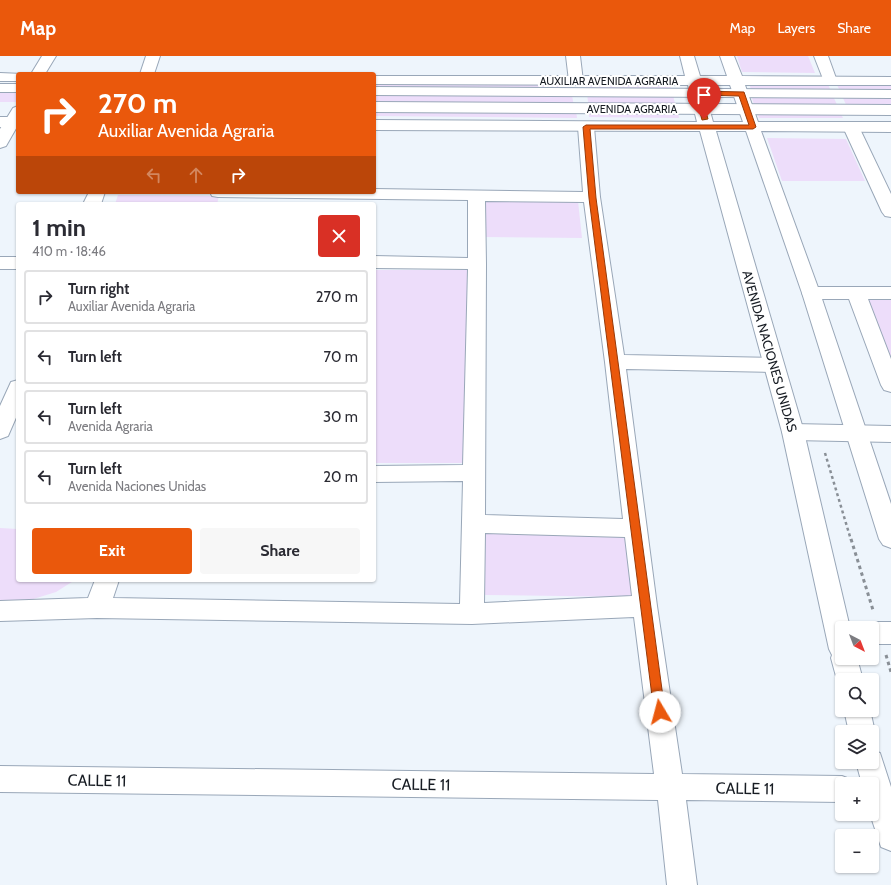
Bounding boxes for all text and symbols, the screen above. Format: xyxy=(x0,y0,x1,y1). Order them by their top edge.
text: Map xyxy=(20,17,56,40)
text: Map xyxy=(730,19,755,37)
text: Layers xyxy=(777,19,815,37)
text: Share xyxy=(837,19,871,37)
street label: AUXILIAR AVENIDA AGRARIA xyxy=(540,74,678,88)
pin xyxy=(687,78,721,119)
icon: arrive xyxy=(693,84,715,106)
text: 270 m xyxy=(98,86,177,120)
icon: right xyxy=(32,88,84,140)
street label: AVENIDA AGRARIA xyxy=(587,102,677,116)
text: Auxiliar Avenida Agraria xyxy=(98,120,274,142)
icon: left xyxy=(143,164,165,186)
icon: ahead xyxy=(185,164,207,186)
icon: right xyxy=(227,164,249,186)
text: 1 min xyxy=(32,213,86,242)
button: close xyxy=(318,215,360,257)
text: 410 m · 18:46 xyxy=(32,243,106,259)
street label: AVENIDA NACIONES UNIDAS xyxy=(739,268,801,434)
text: Turn right xyxy=(68,280,129,298)
icon: right xyxy=(34,286,56,308)
text: 270 m xyxy=(316,288,358,306)
text: Auxiliar Avenida Agraria xyxy=(68,298,195,314)
icon: left xyxy=(34,346,56,368)
text: Turn left xyxy=(68,348,122,366)
text: 70 m xyxy=(324,348,358,366)
text: Turn left xyxy=(68,400,122,418)
icon: left xyxy=(34,406,56,428)
text: 30 m xyxy=(323,408,358,426)
text: Avenida Agraria xyxy=(68,418,153,434)
text: Turn left xyxy=(68,460,122,478)
icon: left xyxy=(34,466,56,488)
text: 20 m xyxy=(323,468,358,486)
text: Avenida Naciones Unidas xyxy=(68,478,206,494)
button: Exit xyxy=(32,528,192,574)
button: Share xyxy=(200,528,360,574)
north arrow xyxy=(835,621,879,665)
map controls xyxy=(835,621,879,873)
button: search xyxy=(835,673,879,717)
position arrow xyxy=(639,691,681,733)
button: layers xyxy=(835,725,879,769)
street label: CALLE 11 xyxy=(68,770,126,791)
street label: CALLE 11 xyxy=(392,774,450,795)
button: + xyxy=(835,777,879,821)
street label: CALLE 11 xyxy=(716,778,774,799)
button: − xyxy=(835,829,879,873)

